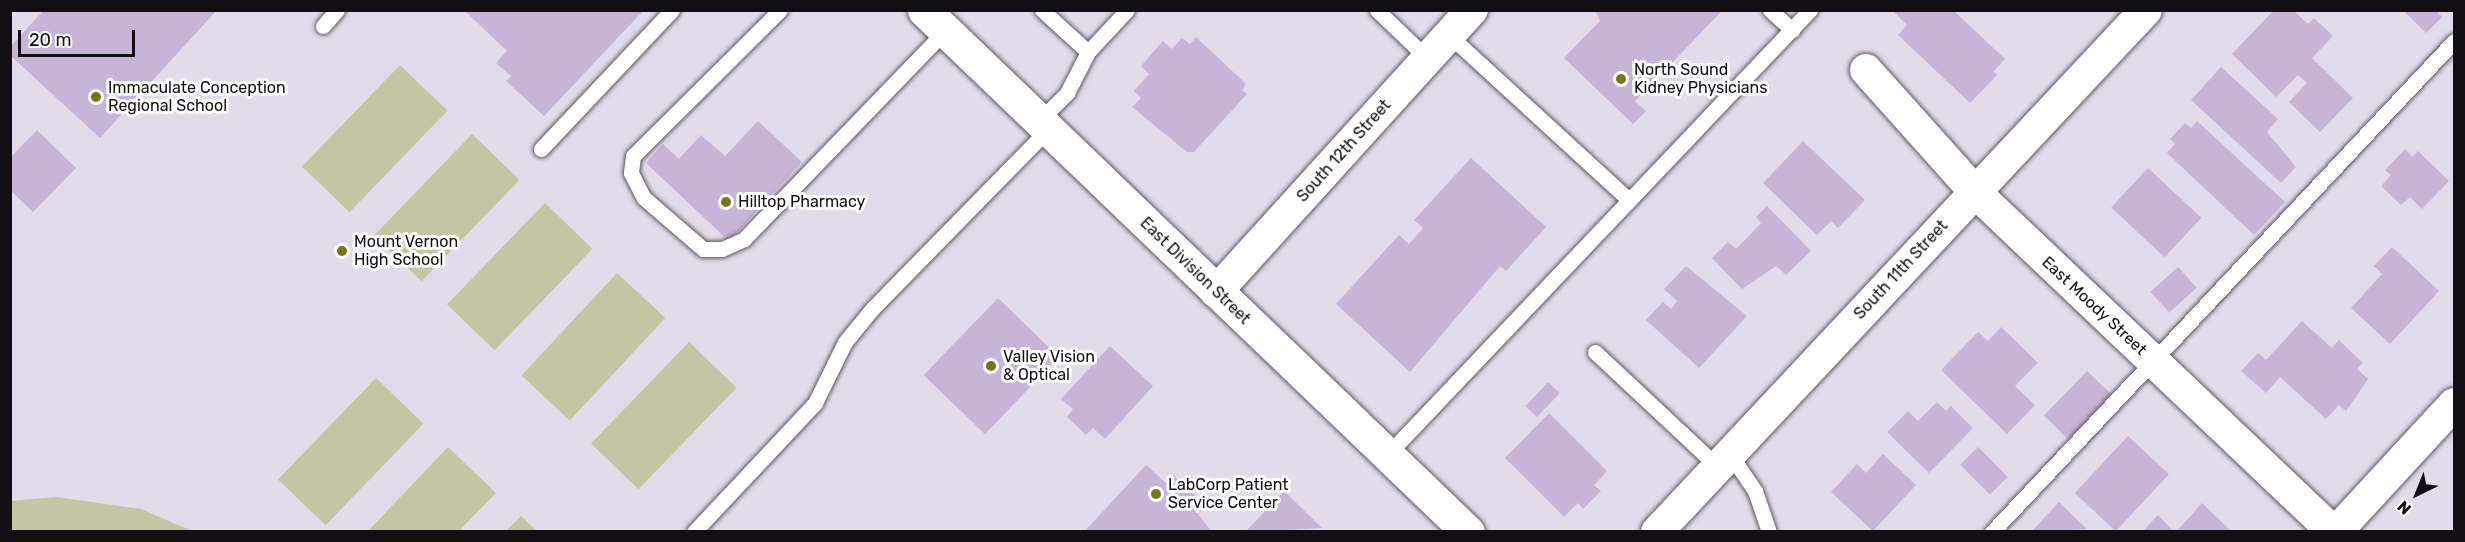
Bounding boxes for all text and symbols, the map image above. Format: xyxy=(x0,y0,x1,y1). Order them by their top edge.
scale bar xyxy=(21,18,138,56)
text: 20 m xyxy=(29,29,71,51)
place label: North Sound Kidney Physicians xyxy=(1634,60,1768,98)
marker: North Sound Kidney Physicians xyxy=(1612,70,1630,88)
place label: Immaculate Conception Regional School xyxy=(108,78,286,116)
marker: Immaculate Conception Regional School xyxy=(89,90,103,104)
street label: South 12th Street xyxy=(1293,96,1395,206)
place label: Hilltop Pharmacy xyxy=(738,192,865,212)
marker: Hilltop Pharmacy xyxy=(719,195,733,209)
street label: East Division Street xyxy=(1136,214,1254,328)
street label: South 11th Street xyxy=(1850,216,1952,324)
place label: Mount Vernon High School xyxy=(354,232,459,270)
marker: Mount Vernon High School xyxy=(335,244,349,258)
street label: East Moody Street xyxy=(2038,252,2150,360)
place label: Valley Vision & Optical xyxy=(1003,347,1096,385)
marker: Valley Vision & Optical xyxy=(984,359,998,373)
north arrow xyxy=(2387,464,2447,524)
place label: LabCorp Patient Service Center xyxy=(1168,475,1289,513)
marker: LabCorp Patient Service Center xyxy=(1149,487,1163,501)
text: N xyxy=(2394,497,2415,518)

